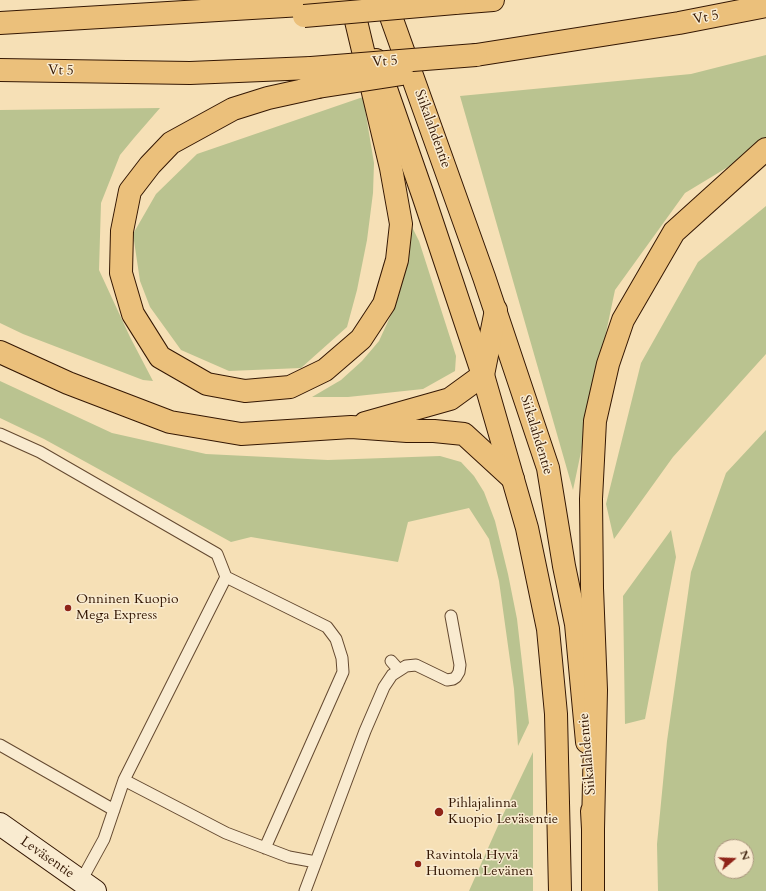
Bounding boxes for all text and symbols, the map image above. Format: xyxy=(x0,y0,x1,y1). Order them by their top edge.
street label: Vt 5 xyxy=(692,7,720,29)
street label: Vt 5 xyxy=(372,53,398,71)
street label: Vt 5 xyxy=(48,62,74,80)
street label: Siikalahdentie xyxy=(410,88,454,170)
street label: Siikalahdentie xyxy=(516,393,556,477)
place label: Onninen Kuopio Mega Express xyxy=(76,592,179,624)
marker: Onninen Kuopio Mega Express xyxy=(63,603,73,613)
street label: Siikalahdentie xyxy=(576,712,600,796)
place label: Pihlajalinna Kuopio Leväsentie xyxy=(448,796,558,828)
marker: Pihlajalinna Kuopio Leväsentie xyxy=(433,806,445,818)
street label: Leväsentie xyxy=(17,833,77,883)
north arrow xyxy=(714,839,754,879)
place label: Ravintola Hyvä Huomen Levänen xyxy=(426,848,533,880)
text: N xyxy=(736,848,754,862)
marker: Ravintola Hyvä Huomen Levänen xyxy=(413,859,423,869)

